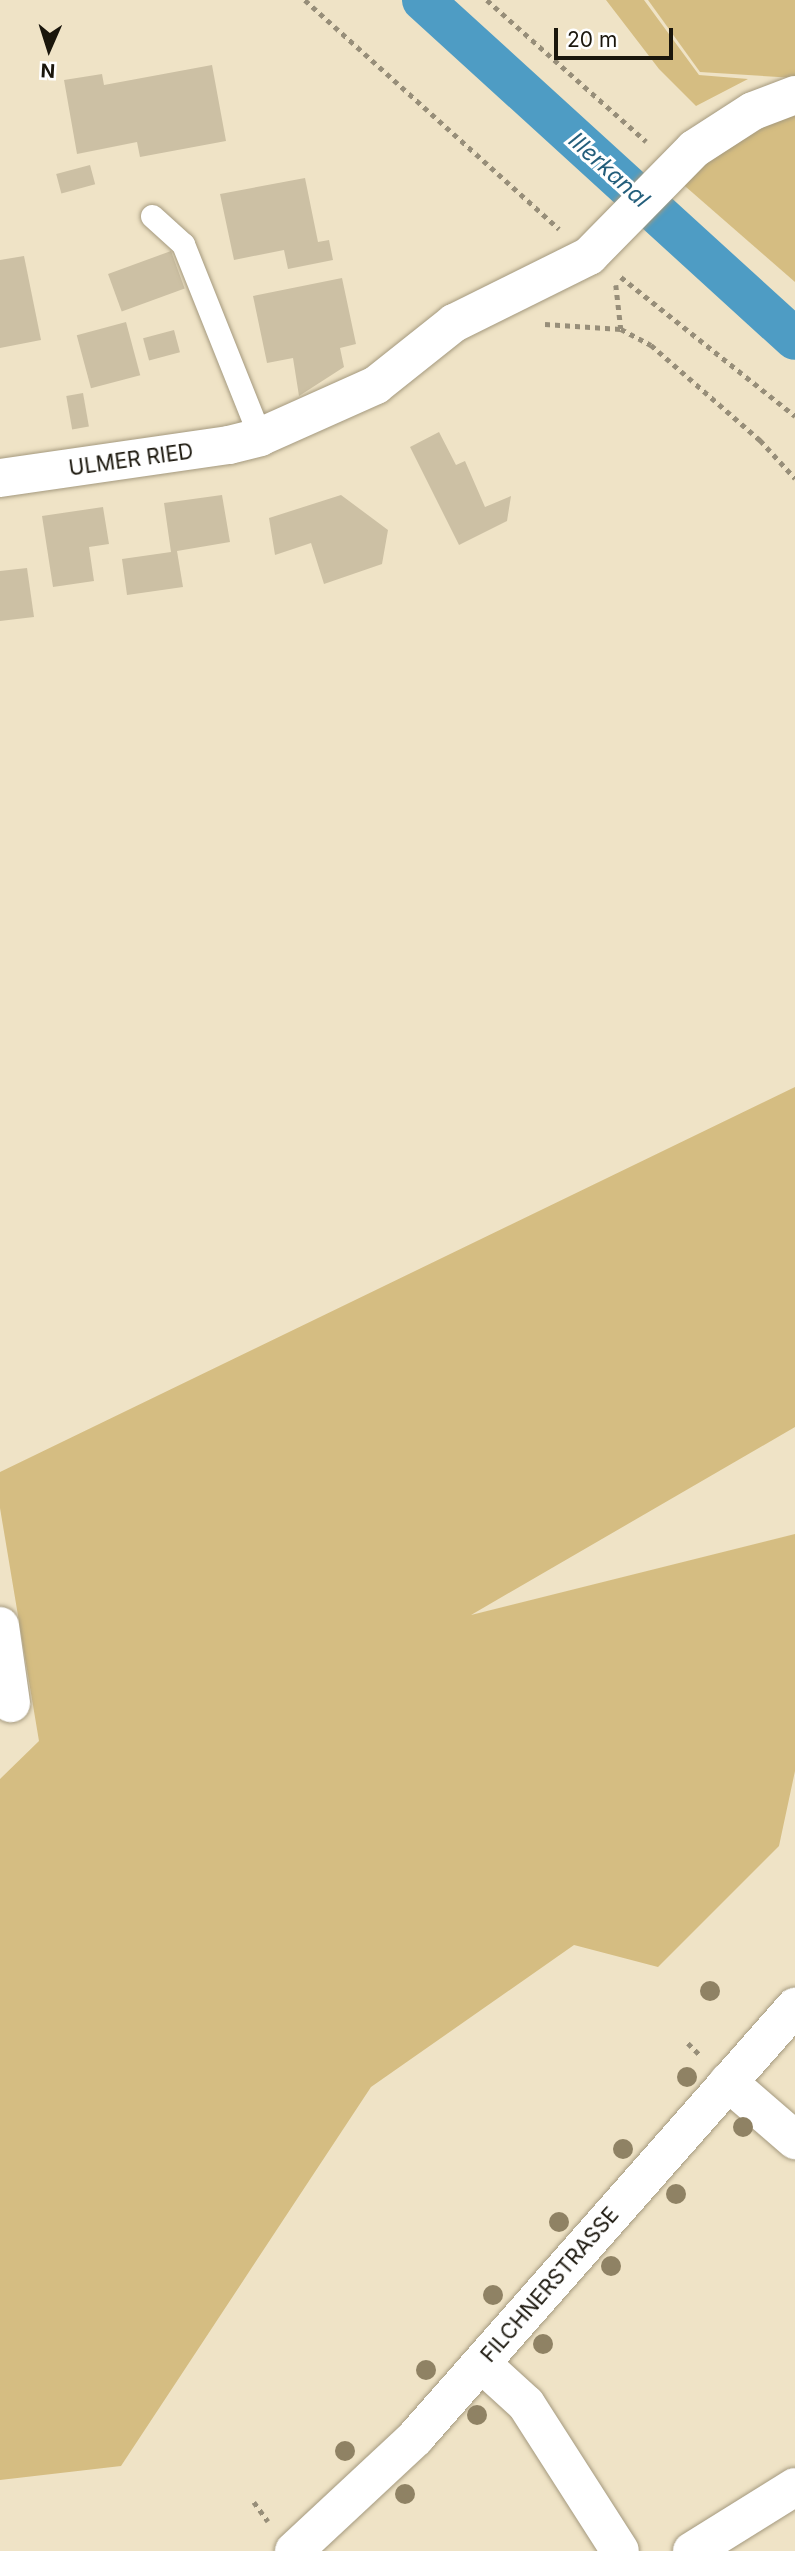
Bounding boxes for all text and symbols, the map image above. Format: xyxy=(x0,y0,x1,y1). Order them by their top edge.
north arrow xyxy=(14,14,84,84)
scale bar xyxy=(557,14,676,58)
text: 20 m xyxy=(567,27,617,52)
text: N xyxy=(40,59,56,82)
water label: Illerkanal xyxy=(563,127,655,213)
street label: ULMER RIED xyxy=(67,439,195,481)
street label: FILCHNERSTRASSE xyxy=(476,2202,624,2368)

